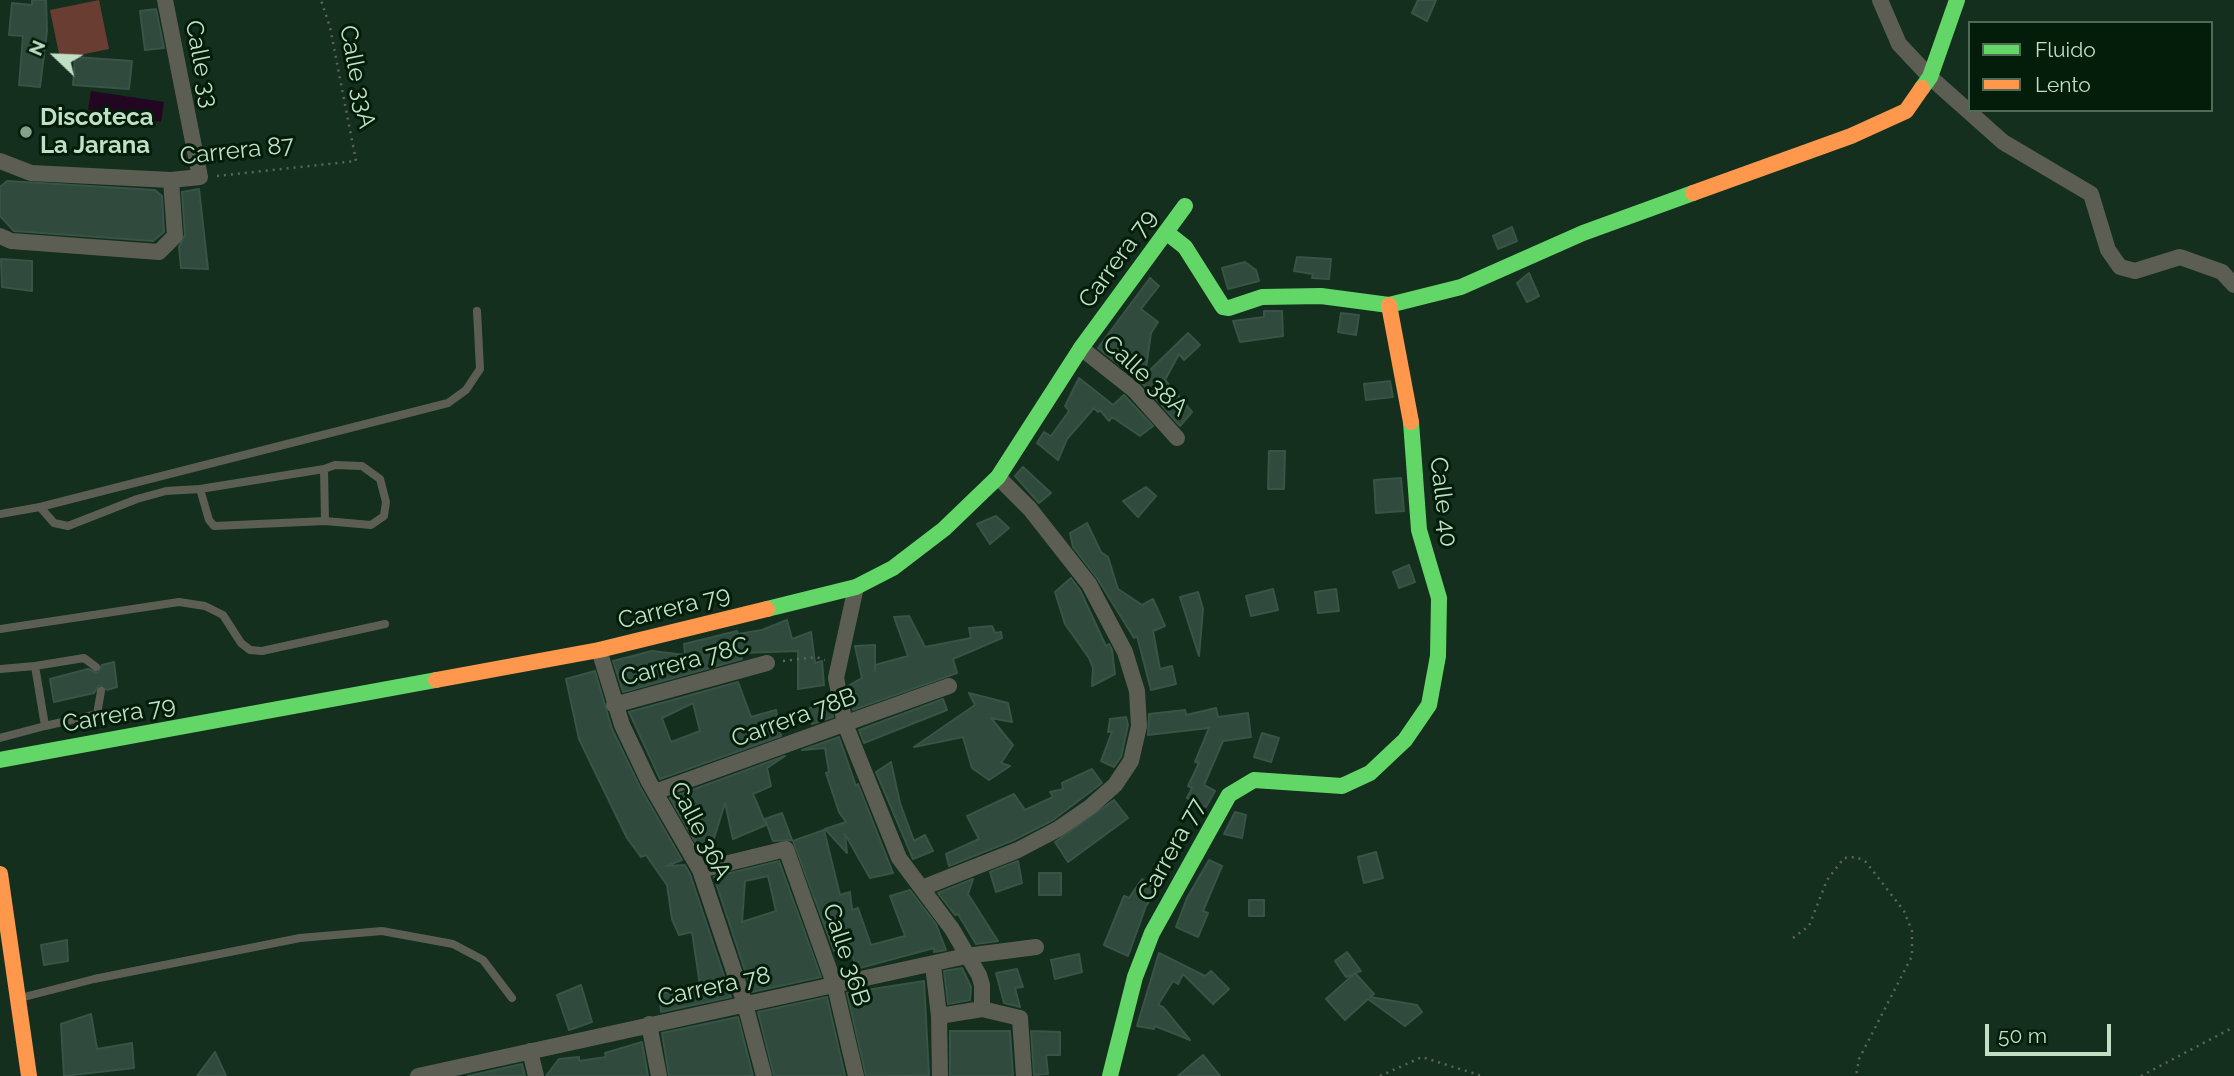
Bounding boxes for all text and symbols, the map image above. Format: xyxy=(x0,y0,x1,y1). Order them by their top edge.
street label: Calle 33 xyxy=(178,18,224,110)
north arrow xyxy=(21,21,91,91)
legend xyxy=(1968,21,2213,112)
street label: Calle 33A xyxy=(333,23,381,131)
text: N xyxy=(24,37,50,59)
text: Fluido xyxy=(2035,37,2096,62)
text: Lento xyxy=(2035,72,2091,97)
place label: Discoteca La Jarana xyxy=(40,104,154,160)
marker: Discoteca La Jarana xyxy=(18,124,34,140)
street label: Carrera 87 xyxy=(178,131,296,171)
street label: Carrera 79 xyxy=(1073,204,1163,314)
street label: Calle 38A xyxy=(1096,329,1194,423)
street label: Calle 40 xyxy=(1423,455,1463,549)
street label: Carrera 79 xyxy=(615,580,733,636)
street label: Carrera 78C xyxy=(618,631,752,693)
street label: Carrera 78B xyxy=(728,682,860,754)
street label: Carrera 79 xyxy=(60,691,178,739)
street label: Calle 36A xyxy=(663,777,737,885)
street label: Carrera 77 xyxy=(1132,793,1212,907)
street label: Calle 36B xyxy=(816,900,876,1010)
street label: Carrera 78 xyxy=(655,961,773,1013)
scale bar xyxy=(1989,1010,2115,1054)
text: 50 m xyxy=(1998,1023,2047,1048)

